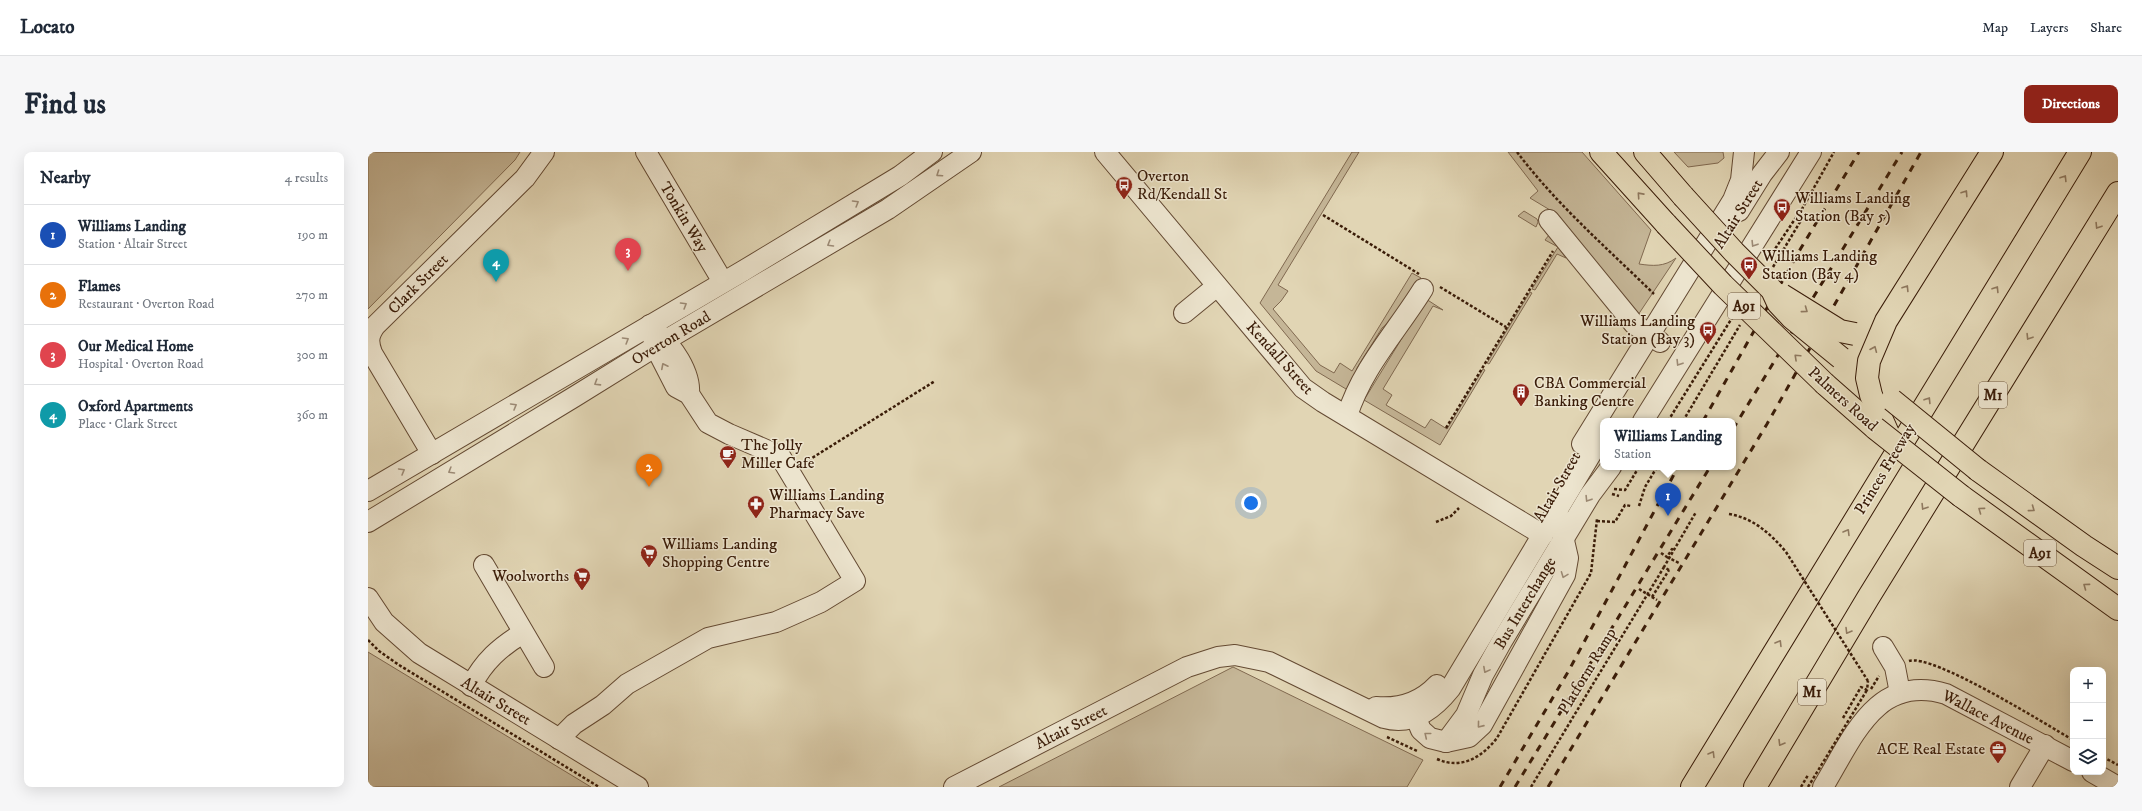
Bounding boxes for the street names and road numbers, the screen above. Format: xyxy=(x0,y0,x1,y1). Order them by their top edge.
street label: Altair Street xyxy=(1709,176,1767,252)
street label: Tonkin Way xyxy=(655,178,713,256)
street label: Clark Street xyxy=(384,250,452,318)
road number: A91 xyxy=(1728,293,1760,319)
street label: Overton Road xyxy=(628,307,714,369)
street label: Kendall Street xyxy=(1242,317,1318,399)
street label: Palmers Road xyxy=(1804,362,1882,436)
road number: M1 xyxy=(1979,382,2007,408)
street label: Princes Freeway xyxy=(1850,419,1920,518)
street label: Altair Street xyxy=(1529,448,1585,526)
road number: A91 xyxy=(2024,540,2056,566)
street label: Bus Interchange xyxy=(1490,553,1561,653)
street label: Platform Ramp xyxy=(1553,624,1621,718)
street label: Altair Street xyxy=(457,672,535,730)
road number: M1 xyxy=(1798,679,1826,705)
street label: Wallace Avenue xyxy=(1938,685,2037,749)
street label: Altair Street xyxy=(1032,700,1110,754)

